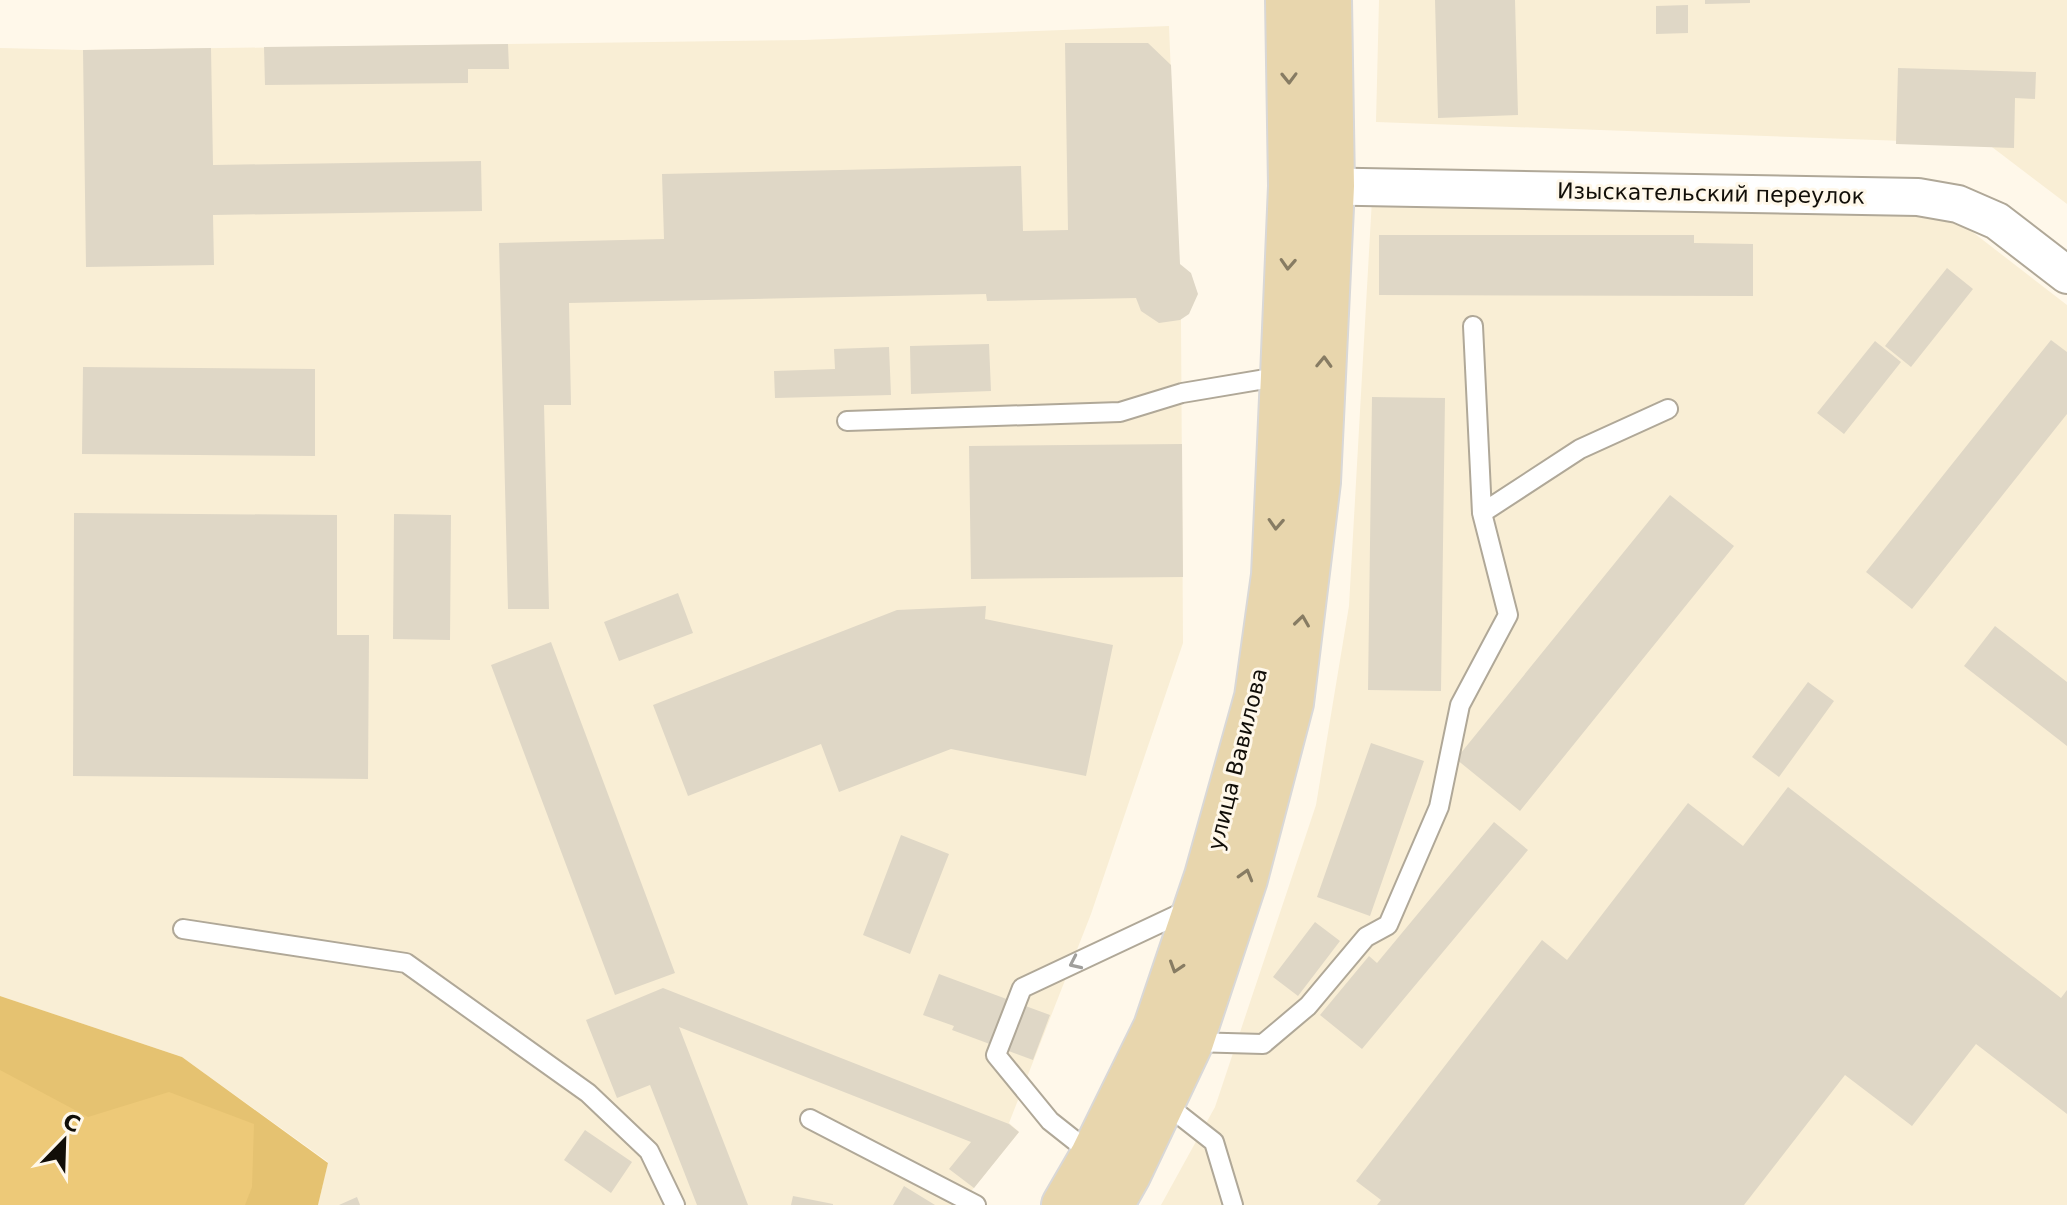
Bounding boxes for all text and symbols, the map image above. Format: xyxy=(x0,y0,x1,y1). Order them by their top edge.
one-way arrow xyxy=(1281,72,1298,85)
street label: Изыскательский переулок xyxy=(1557,178,1865,209)
one-way arrow xyxy=(1280,258,1297,271)
one-way arrow xyxy=(1315,355,1332,368)
one-way arrow xyxy=(1268,518,1285,531)
one-way arrow xyxy=(1293,614,1310,628)
street label: улица Вавилова xyxy=(1203,666,1272,853)
one-way arrow xyxy=(1237,868,1253,882)
one-way arrow xyxy=(1068,953,1083,969)
one-way arrow xyxy=(1169,959,1185,973)
north arrow xyxy=(24,1101,104,1181)
text: С xyxy=(59,1108,84,1138)

